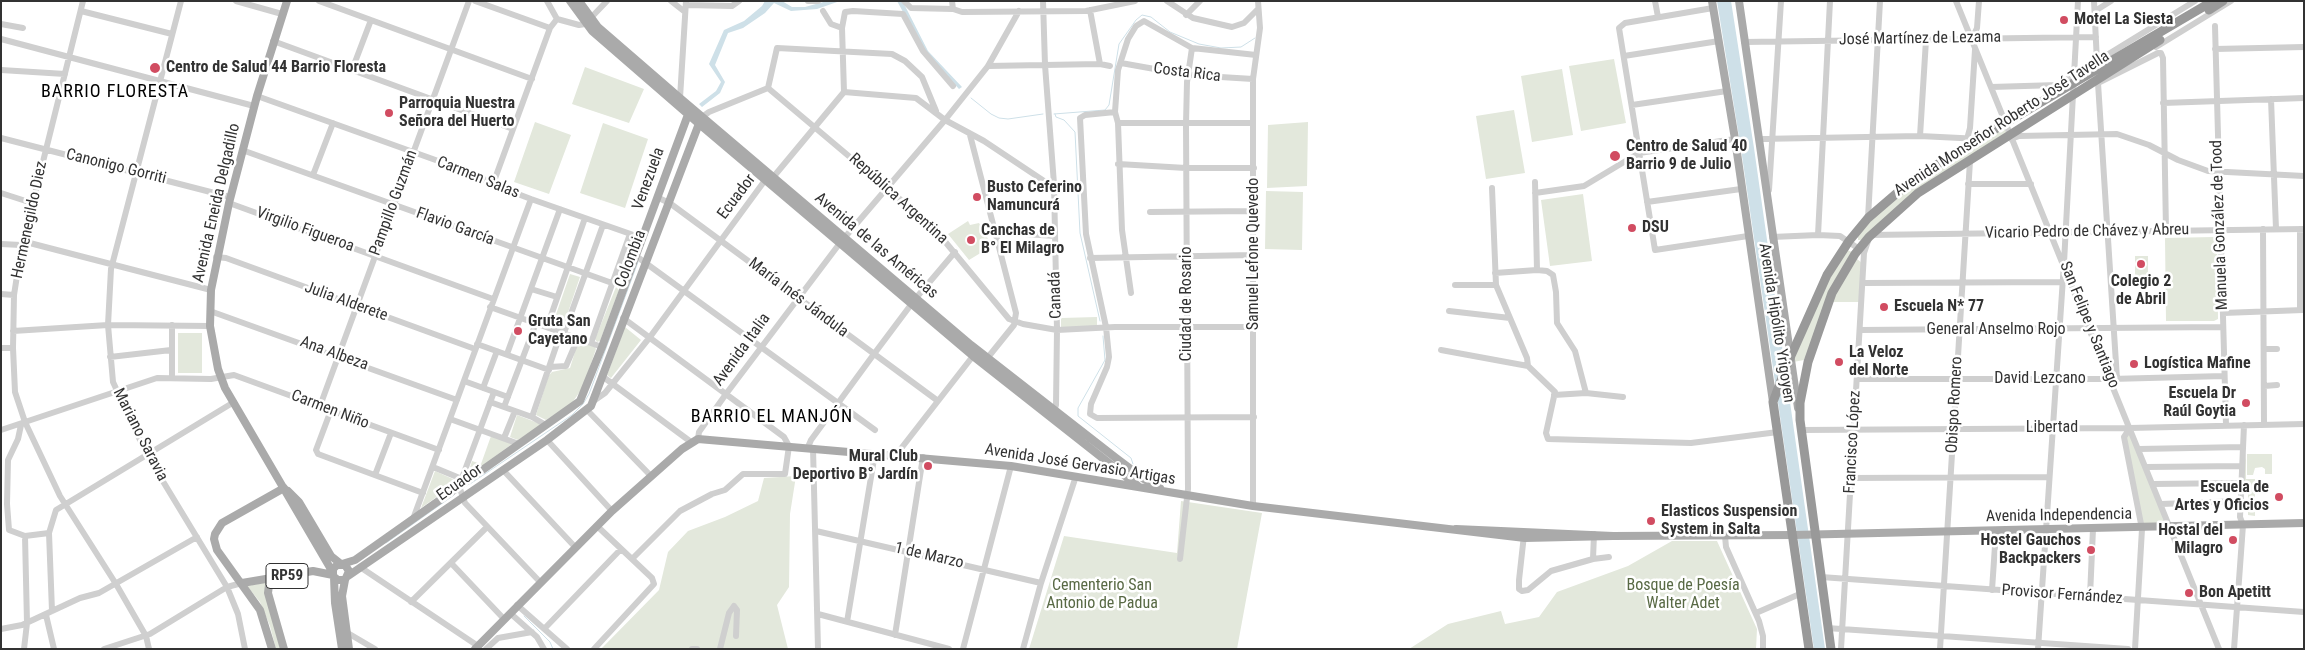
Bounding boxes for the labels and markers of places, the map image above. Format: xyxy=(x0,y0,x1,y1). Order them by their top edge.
place label: Motel La Siesta xyxy=(2074,10,2173,30)
marker: Motel La Siesta xyxy=(2058,14,2070,26)
place label: Centro de Salud 44 Barrio Floresta xyxy=(166,58,386,78)
marker: Centro de Salud 44 Barrio Floresta xyxy=(148,61,162,75)
place label: Parroquia Nuestra Señora del Huerto xyxy=(399,94,515,132)
marker: Parroquia Nuestra Señora del Huerto xyxy=(383,107,395,119)
place label: Centro de Salud 40 Barrio 9 de Julio xyxy=(1626,137,1747,175)
marker: Centro de Salud 40 Barrio 9 de Julio xyxy=(1608,149,1622,163)
place label: Busto Ceferino Namuncurá xyxy=(987,178,1082,216)
marker: Busto Ceferino Namuncurá xyxy=(971,191,983,203)
place label: DSU xyxy=(1642,218,1669,238)
place label: Canchas de B° El Milagro xyxy=(981,221,1064,259)
marker: DSU xyxy=(1626,222,1638,234)
marker: Canchas de B° El Milagro xyxy=(965,234,977,246)
marker: Colegio 2 de Abril xyxy=(2135,258,2147,270)
place label: Colegio 2 de Abril xyxy=(2111,272,2171,310)
place label: Escuela N* 77 xyxy=(1894,297,1984,317)
marker: Escuela N* 77 xyxy=(1878,301,1890,313)
place label: Gruta San Cayetano xyxy=(528,312,591,350)
marker: Gruta San Cayetano xyxy=(512,325,524,337)
place label: La Veloz del Norte xyxy=(1849,343,1908,381)
place label: Logística Mafine xyxy=(2144,354,2251,374)
marker: La Veloz del Norte xyxy=(1833,356,1845,368)
marker: Logística Mafine xyxy=(2128,358,2140,370)
place label: Escuela Dr Raúl Goytia xyxy=(2163,384,2236,422)
marker: Escuela Dr Raúl Goytia xyxy=(2240,397,2252,409)
place label: Mural Club Deportivo B° Jardín xyxy=(793,447,918,485)
marker: Mural Club Deportivo B° Jardín xyxy=(922,460,934,472)
place label: Escuela de Artes y Oficios xyxy=(2174,478,2269,516)
marker: Escuela de Artes y Oficios xyxy=(2273,491,2285,503)
place label: Elasticos Suspension System in Salta xyxy=(1661,502,1797,540)
marker: Elasticos Suspension System in Salta xyxy=(1645,515,1657,527)
place label: Hostal del Milagro xyxy=(2158,521,2223,559)
place label: Hostel Gauchos Backpackers xyxy=(1980,531,2081,569)
marker: Hostal del Milagro xyxy=(2227,534,2239,546)
marker: Hostel Gauchos Backpackers xyxy=(2085,544,2097,556)
place label: Bon Apetitt xyxy=(2199,583,2271,603)
marker: Bon Apetitt xyxy=(2183,587,2195,599)

